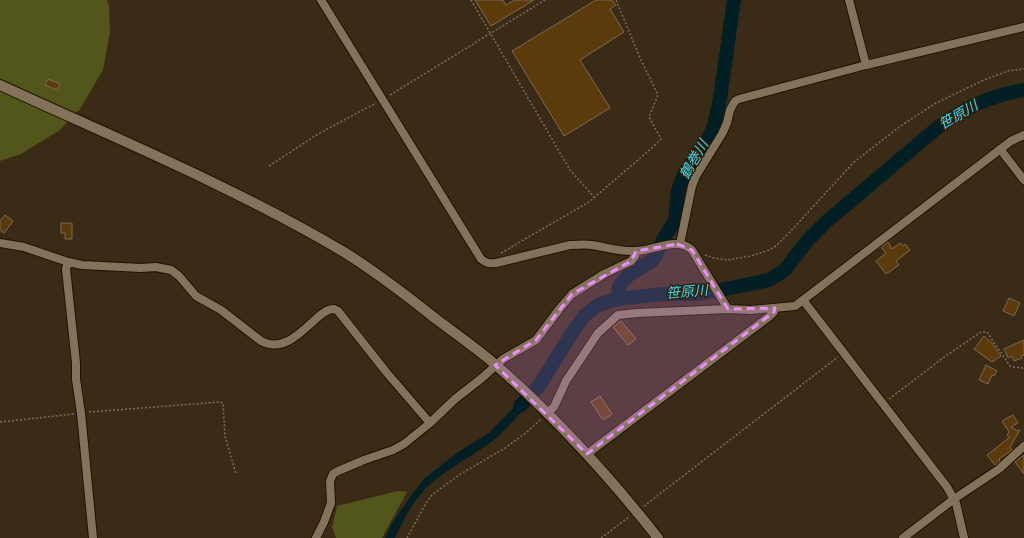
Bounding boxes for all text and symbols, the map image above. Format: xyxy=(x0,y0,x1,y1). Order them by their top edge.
water label: 笹原川 xyxy=(937,97,983,134)
water label: 鶴巻川 xyxy=(677,136,714,182)
water label: 笹原川 xyxy=(665,283,711,303)

